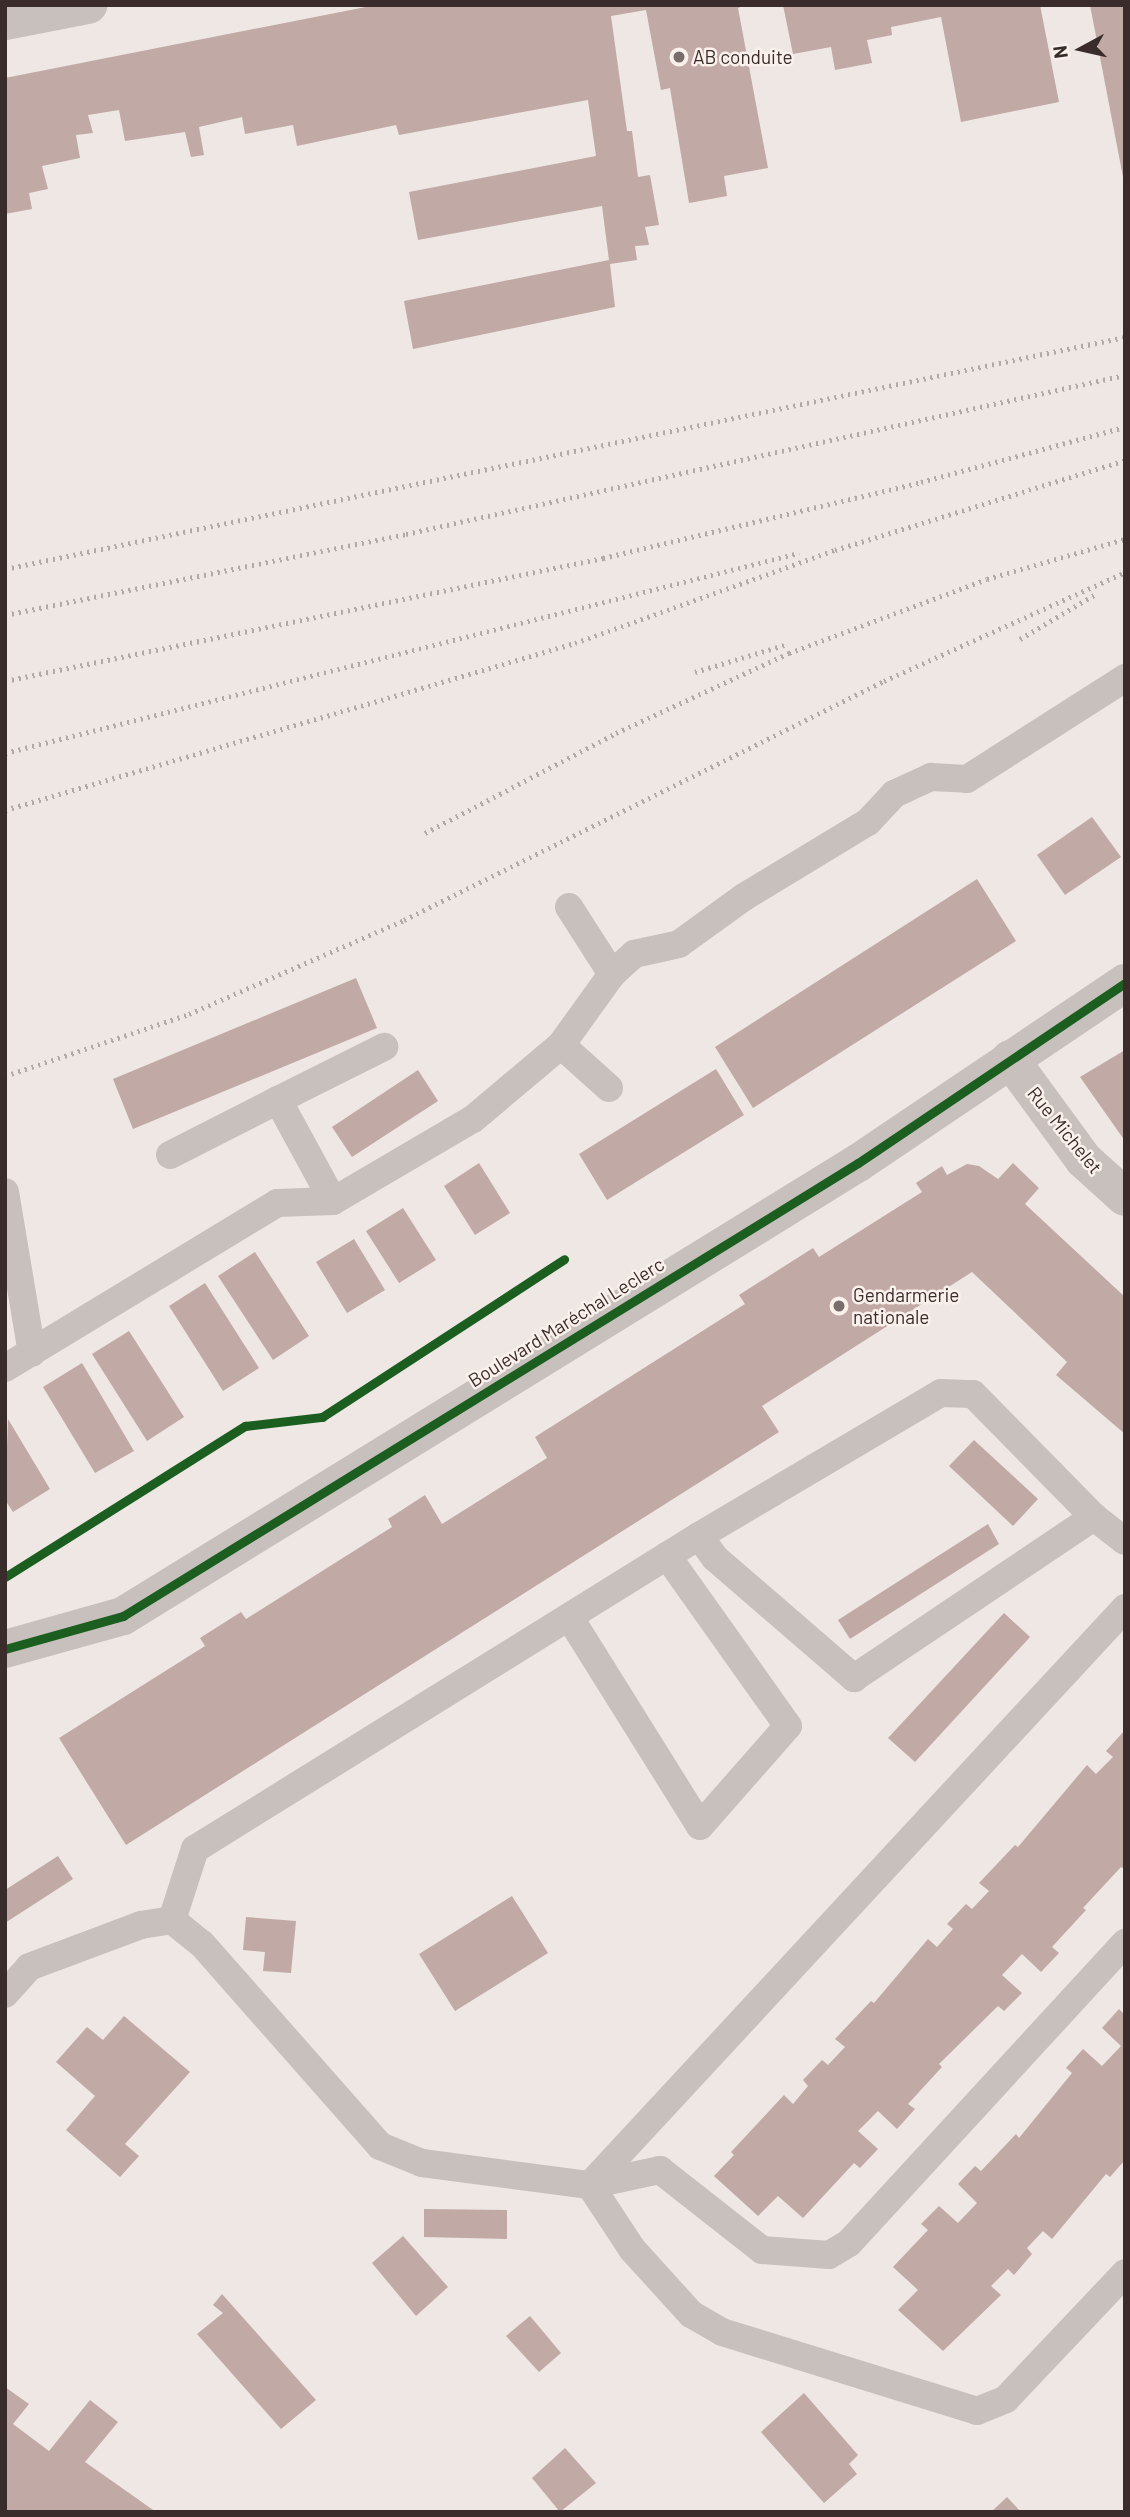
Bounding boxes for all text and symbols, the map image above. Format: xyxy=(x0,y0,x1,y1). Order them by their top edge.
north arrow xyxy=(1046,14,1116,84)
text: N xyxy=(1047,44,1072,60)
place label: AB conduite xyxy=(693,46,793,68)
marker: AB conduite xyxy=(671,49,687,65)
street label: Rue Michelet xyxy=(1023,1082,1107,1178)
street label: Boulevard Maréchal Leclerc xyxy=(464,1252,668,1392)
place label: Gendarmerie nationale xyxy=(853,1284,959,1328)
marker: Gendarmerie nationale xyxy=(831,1298,847,1314)

